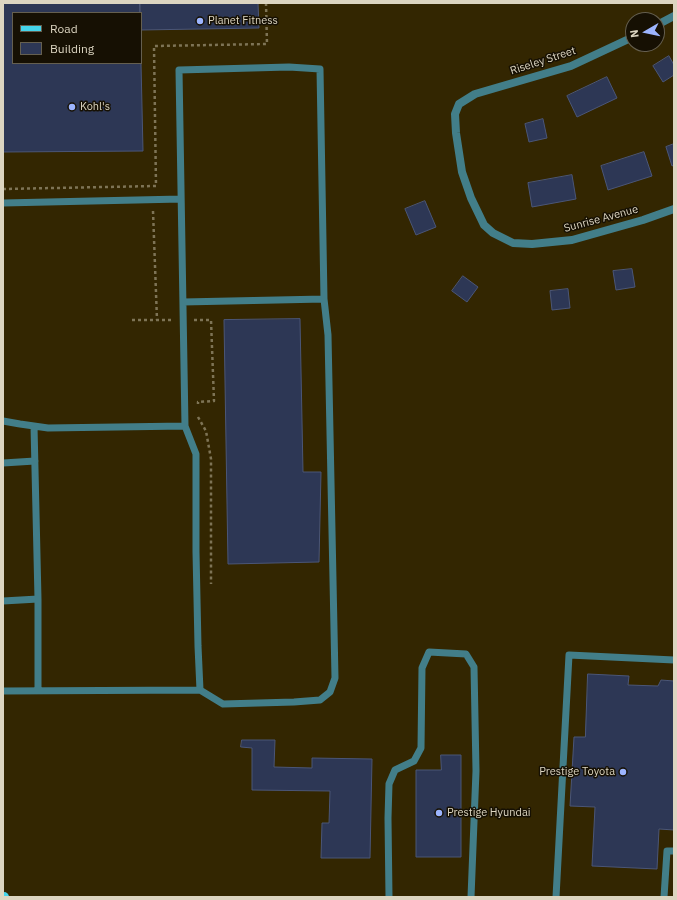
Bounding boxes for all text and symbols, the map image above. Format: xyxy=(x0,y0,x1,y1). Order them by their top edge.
legend xyxy=(12,12,142,64)
north arrow xyxy=(625,12,665,52)
place label: Planet Fitness xyxy=(208,14,278,28)
marker: Planet Fitness xyxy=(195,16,205,26)
text: Road xyxy=(50,21,78,36)
text: N xyxy=(627,29,642,39)
text: Building xyxy=(50,41,94,56)
street label: Riseley Street xyxy=(508,44,578,78)
place label: Kohl's xyxy=(80,100,110,114)
marker: Kohl's xyxy=(67,102,77,112)
street label: Sunrise Avenue xyxy=(562,203,640,235)
place label: Prestige Toyota xyxy=(539,765,615,779)
marker: Prestige Toyota xyxy=(618,767,628,777)
place label: Prestige Hyundai xyxy=(447,806,531,820)
marker: Prestige Hyundai xyxy=(434,808,444,818)

